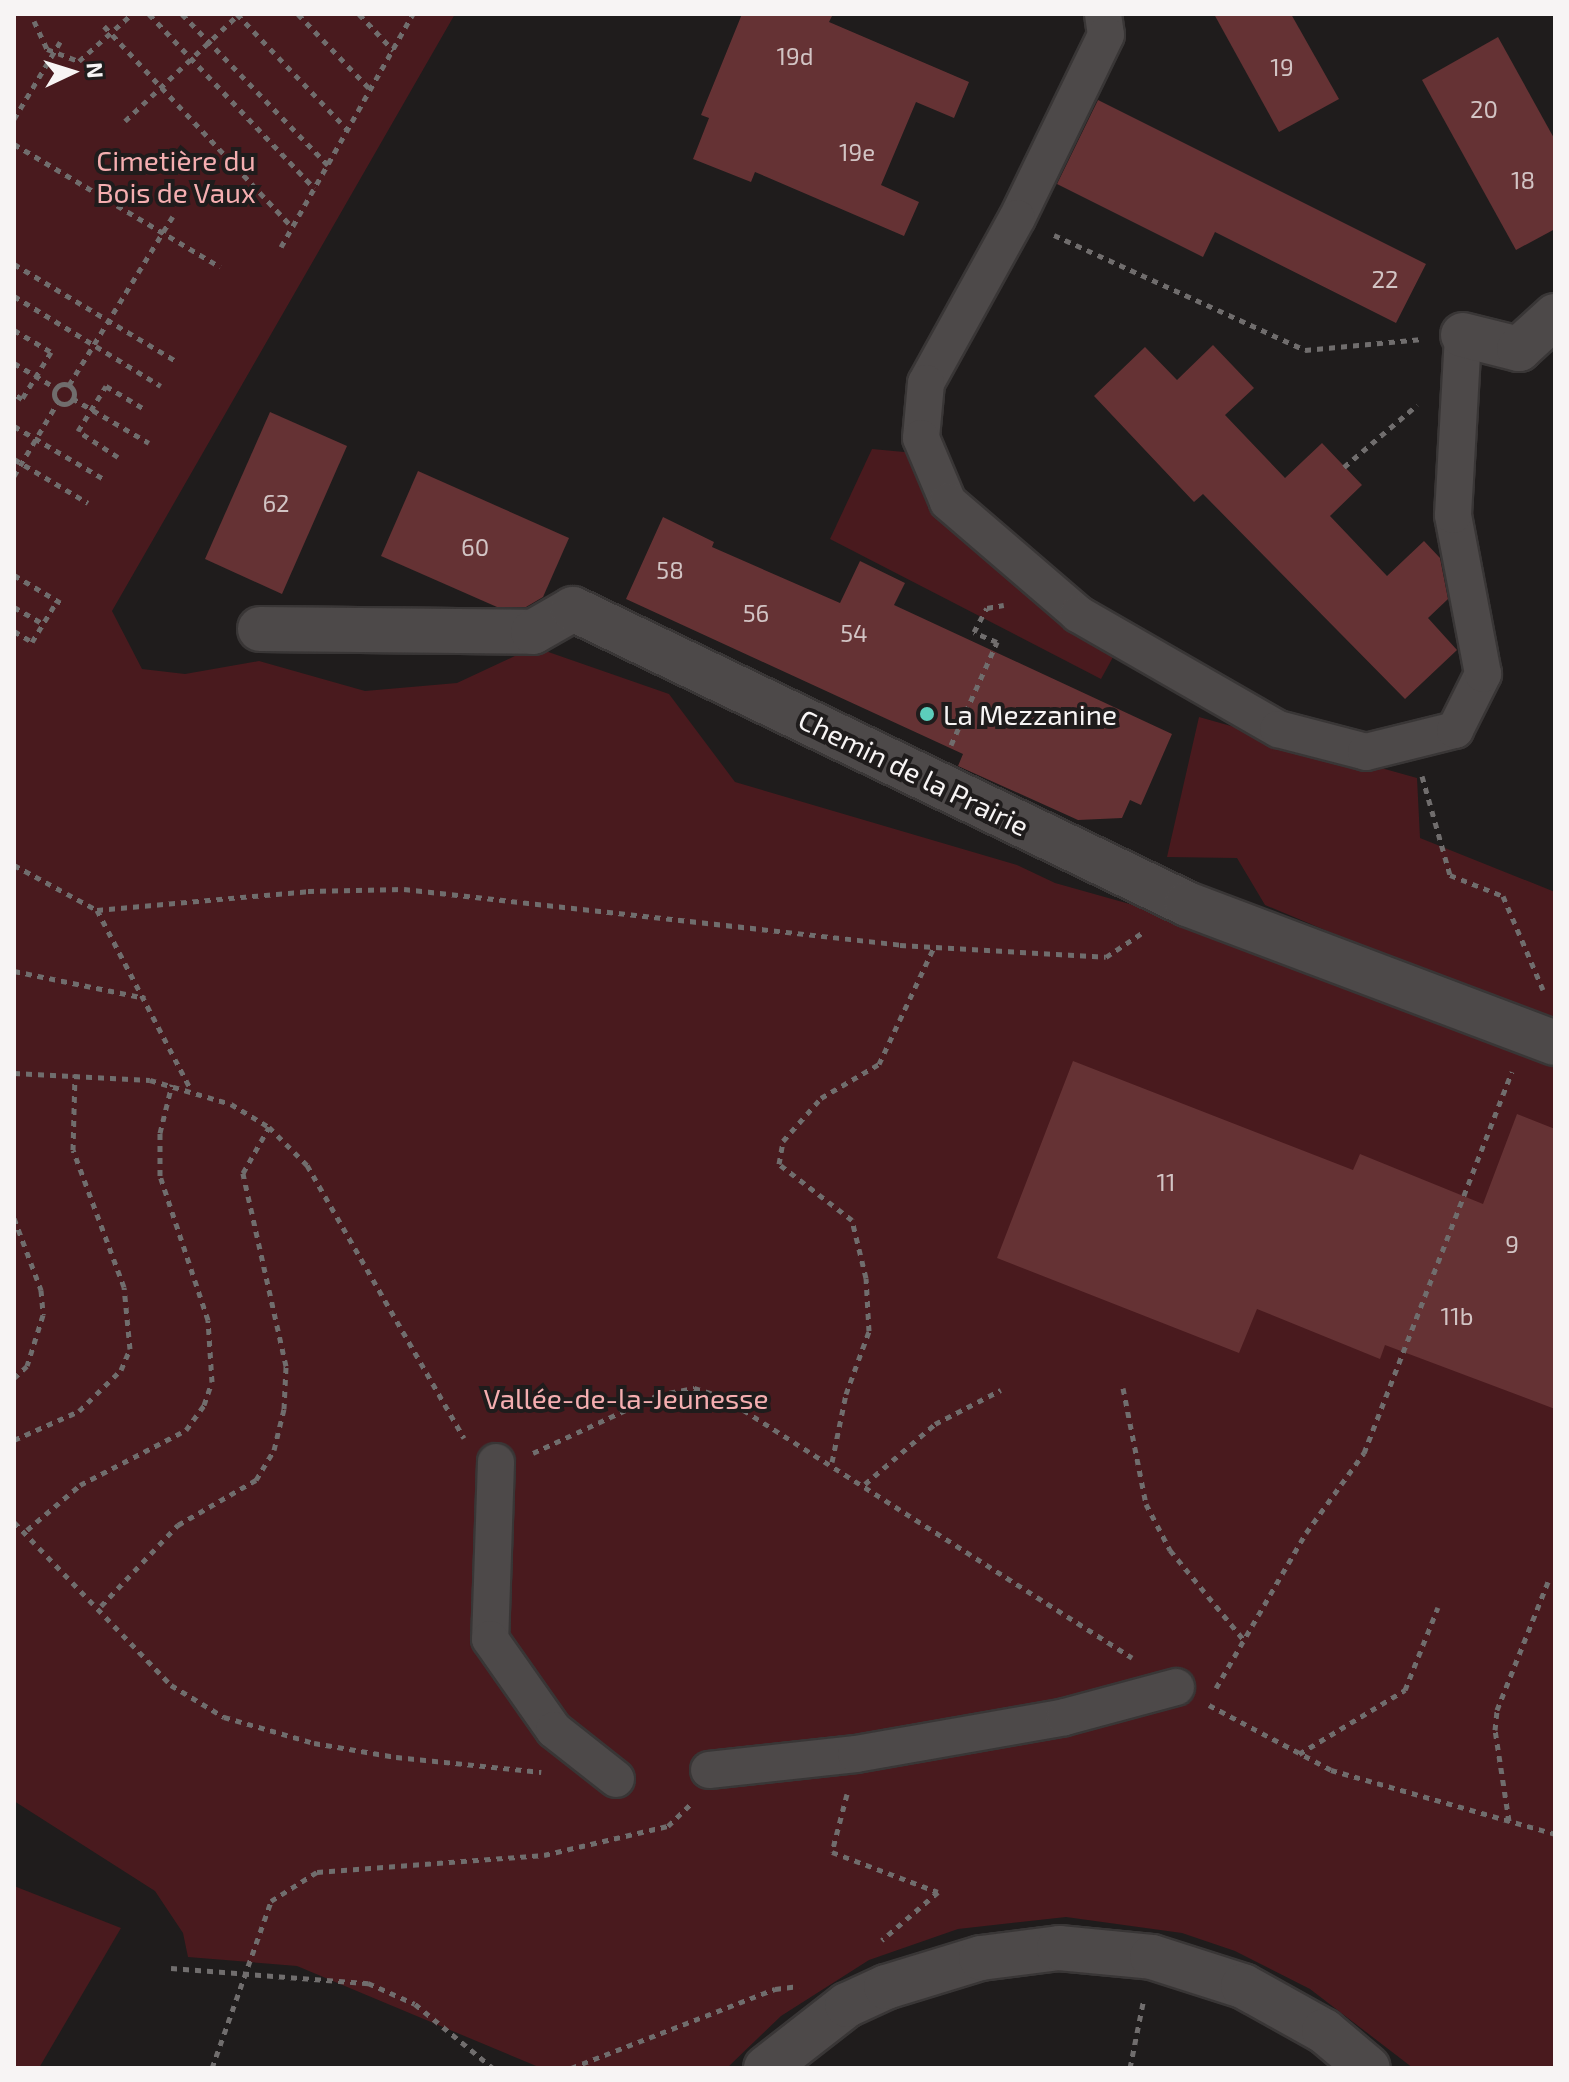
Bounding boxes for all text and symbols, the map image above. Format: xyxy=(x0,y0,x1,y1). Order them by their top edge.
north arrow xyxy=(32,32,112,112)
house number: 19d xyxy=(776,42,814,70)
house number: 19 xyxy=(1270,53,1294,81)
text: N xyxy=(82,61,109,79)
house number: 20 xyxy=(1470,95,1498,123)
house number: 19e xyxy=(839,138,875,166)
park label: Cimetière du Bois de Vaux xyxy=(96,143,256,209)
house number: 18 xyxy=(1511,166,1535,194)
house number: 22 xyxy=(1372,265,1398,293)
house number: 62 xyxy=(262,489,290,517)
house number: 60 xyxy=(461,533,489,561)
house number: 58 xyxy=(656,556,684,584)
house number: 56 xyxy=(743,599,769,627)
house number: 54 xyxy=(840,619,868,647)
place label: La Mezzanine xyxy=(943,697,1117,731)
street label: Chemin de la Prairie xyxy=(793,702,1035,842)
marker: La Mezzanine xyxy=(918,705,936,723)
house number: 11 xyxy=(1156,1168,1176,1196)
house number: 9 xyxy=(1505,1230,1519,1258)
house number: 11b xyxy=(1441,1302,1473,1330)
park label: Vallée-de-la-Jeunesse xyxy=(483,1381,769,1415)

